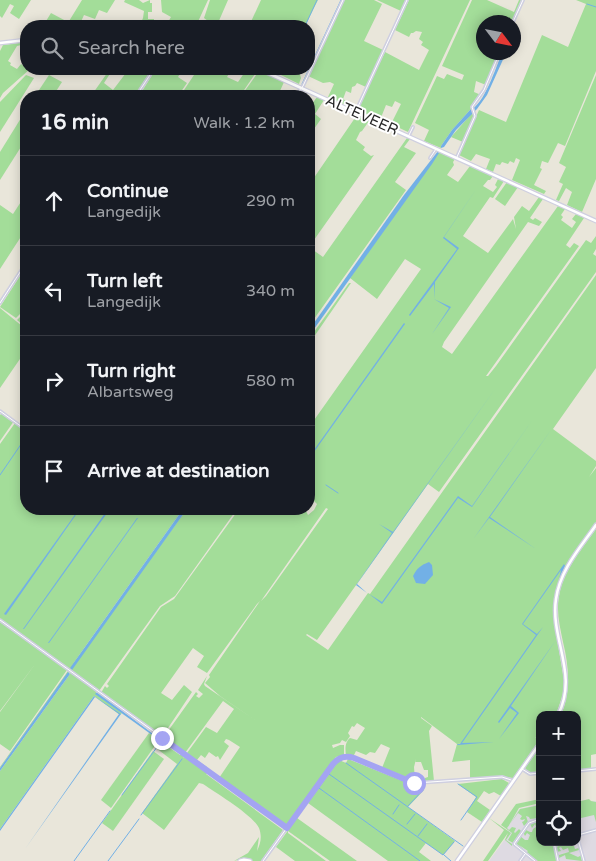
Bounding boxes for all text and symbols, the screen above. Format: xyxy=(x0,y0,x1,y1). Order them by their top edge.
north arrow xyxy=(476,15,521,60)
search box xyxy=(20,20,315,75)
icon: search xyxy=(38,34,66,62)
text: Search here xyxy=(78,37,185,59)
street label: ALTEVEER xyxy=(323,91,401,139)
text: 16 min xyxy=(40,110,109,135)
text: Walk · 1.2 km xyxy=(193,113,295,133)
text: Continue xyxy=(87,180,169,202)
icon: ahead xyxy=(40,187,68,215)
text: 290 m xyxy=(246,191,295,211)
text: Langedijk xyxy=(87,202,161,222)
text: Turn left xyxy=(87,270,163,292)
icon: left xyxy=(40,277,68,305)
text: 340 m xyxy=(246,281,295,301)
text: Langedijk xyxy=(87,292,161,312)
text: Turn right xyxy=(87,360,175,382)
icon: right xyxy=(40,367,68,395)
text: 580 m xyxy=(246,371,295,391)
text: Albartsweg xyxy=(87,382,173,402)
icon: arrive xyxy=(40,457,68,485)
text: Arrive at destination xyxy=(87,460,270,482)
map controls xyxy=(536,711,581,846)
button: + xyxy=(536,711,581,756)
route end xyxy=(151,727,174,750)
button: − xyxy=(536,756,581,801)
route start xyxy=(403,772,426,795)
button: locate xyxy=(536,801,581,846)

